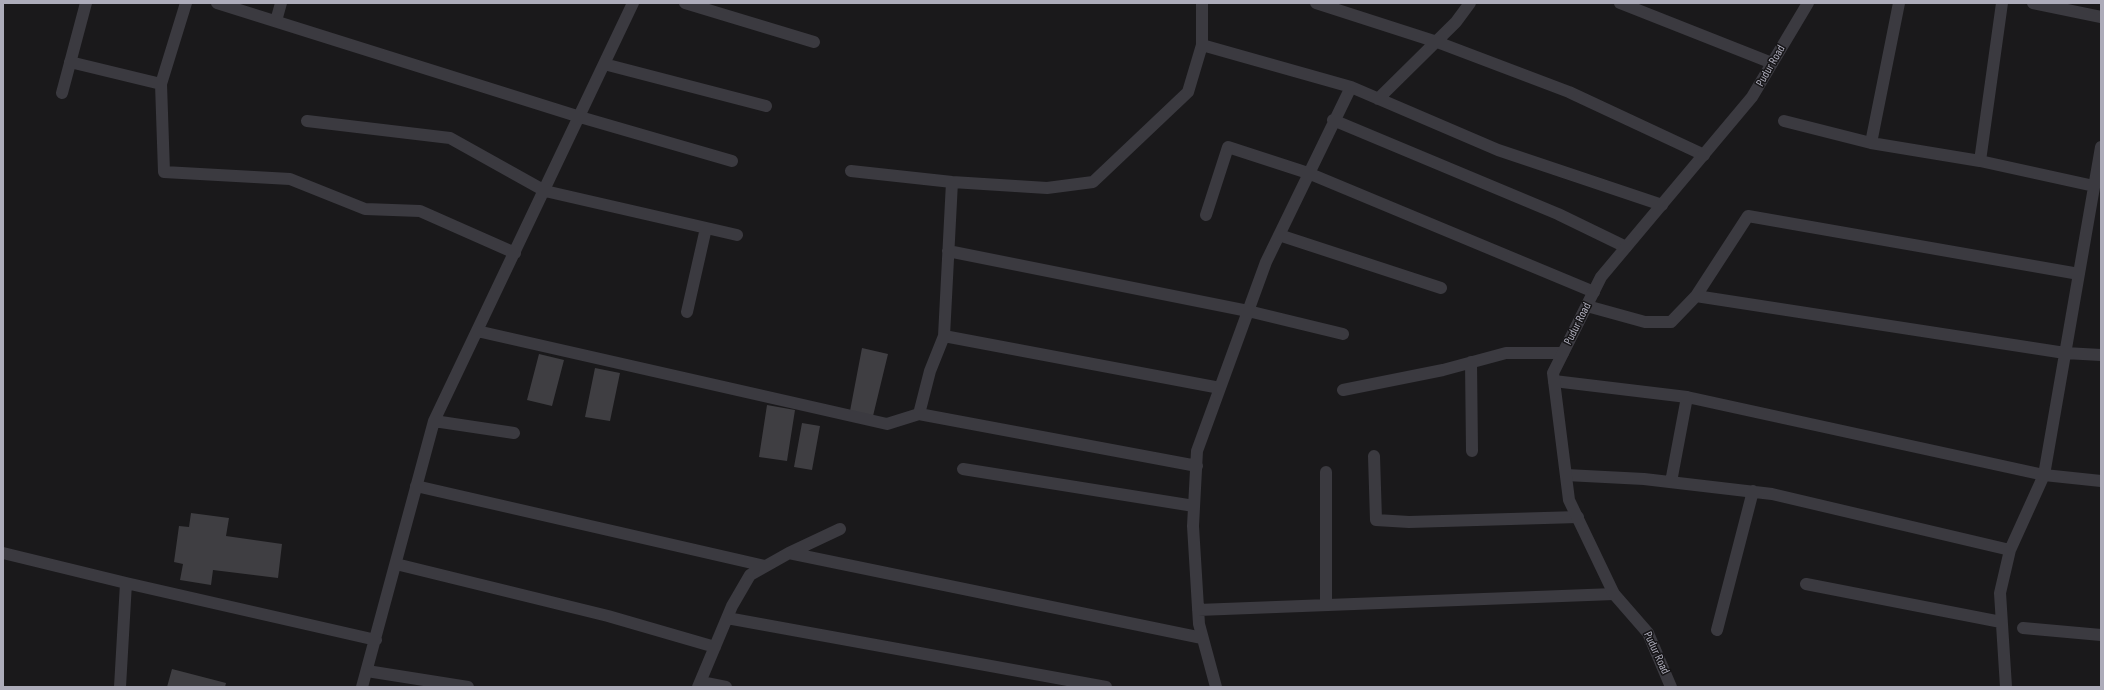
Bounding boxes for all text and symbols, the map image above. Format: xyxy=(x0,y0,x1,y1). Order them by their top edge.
street label: Pudur Road xyxy=(1753,43,1789,89)
street label: Pudur Road xyxy=(1561,300,1595,348)
street label: Pudur Road xyxy=(1640,629,1672,677)

